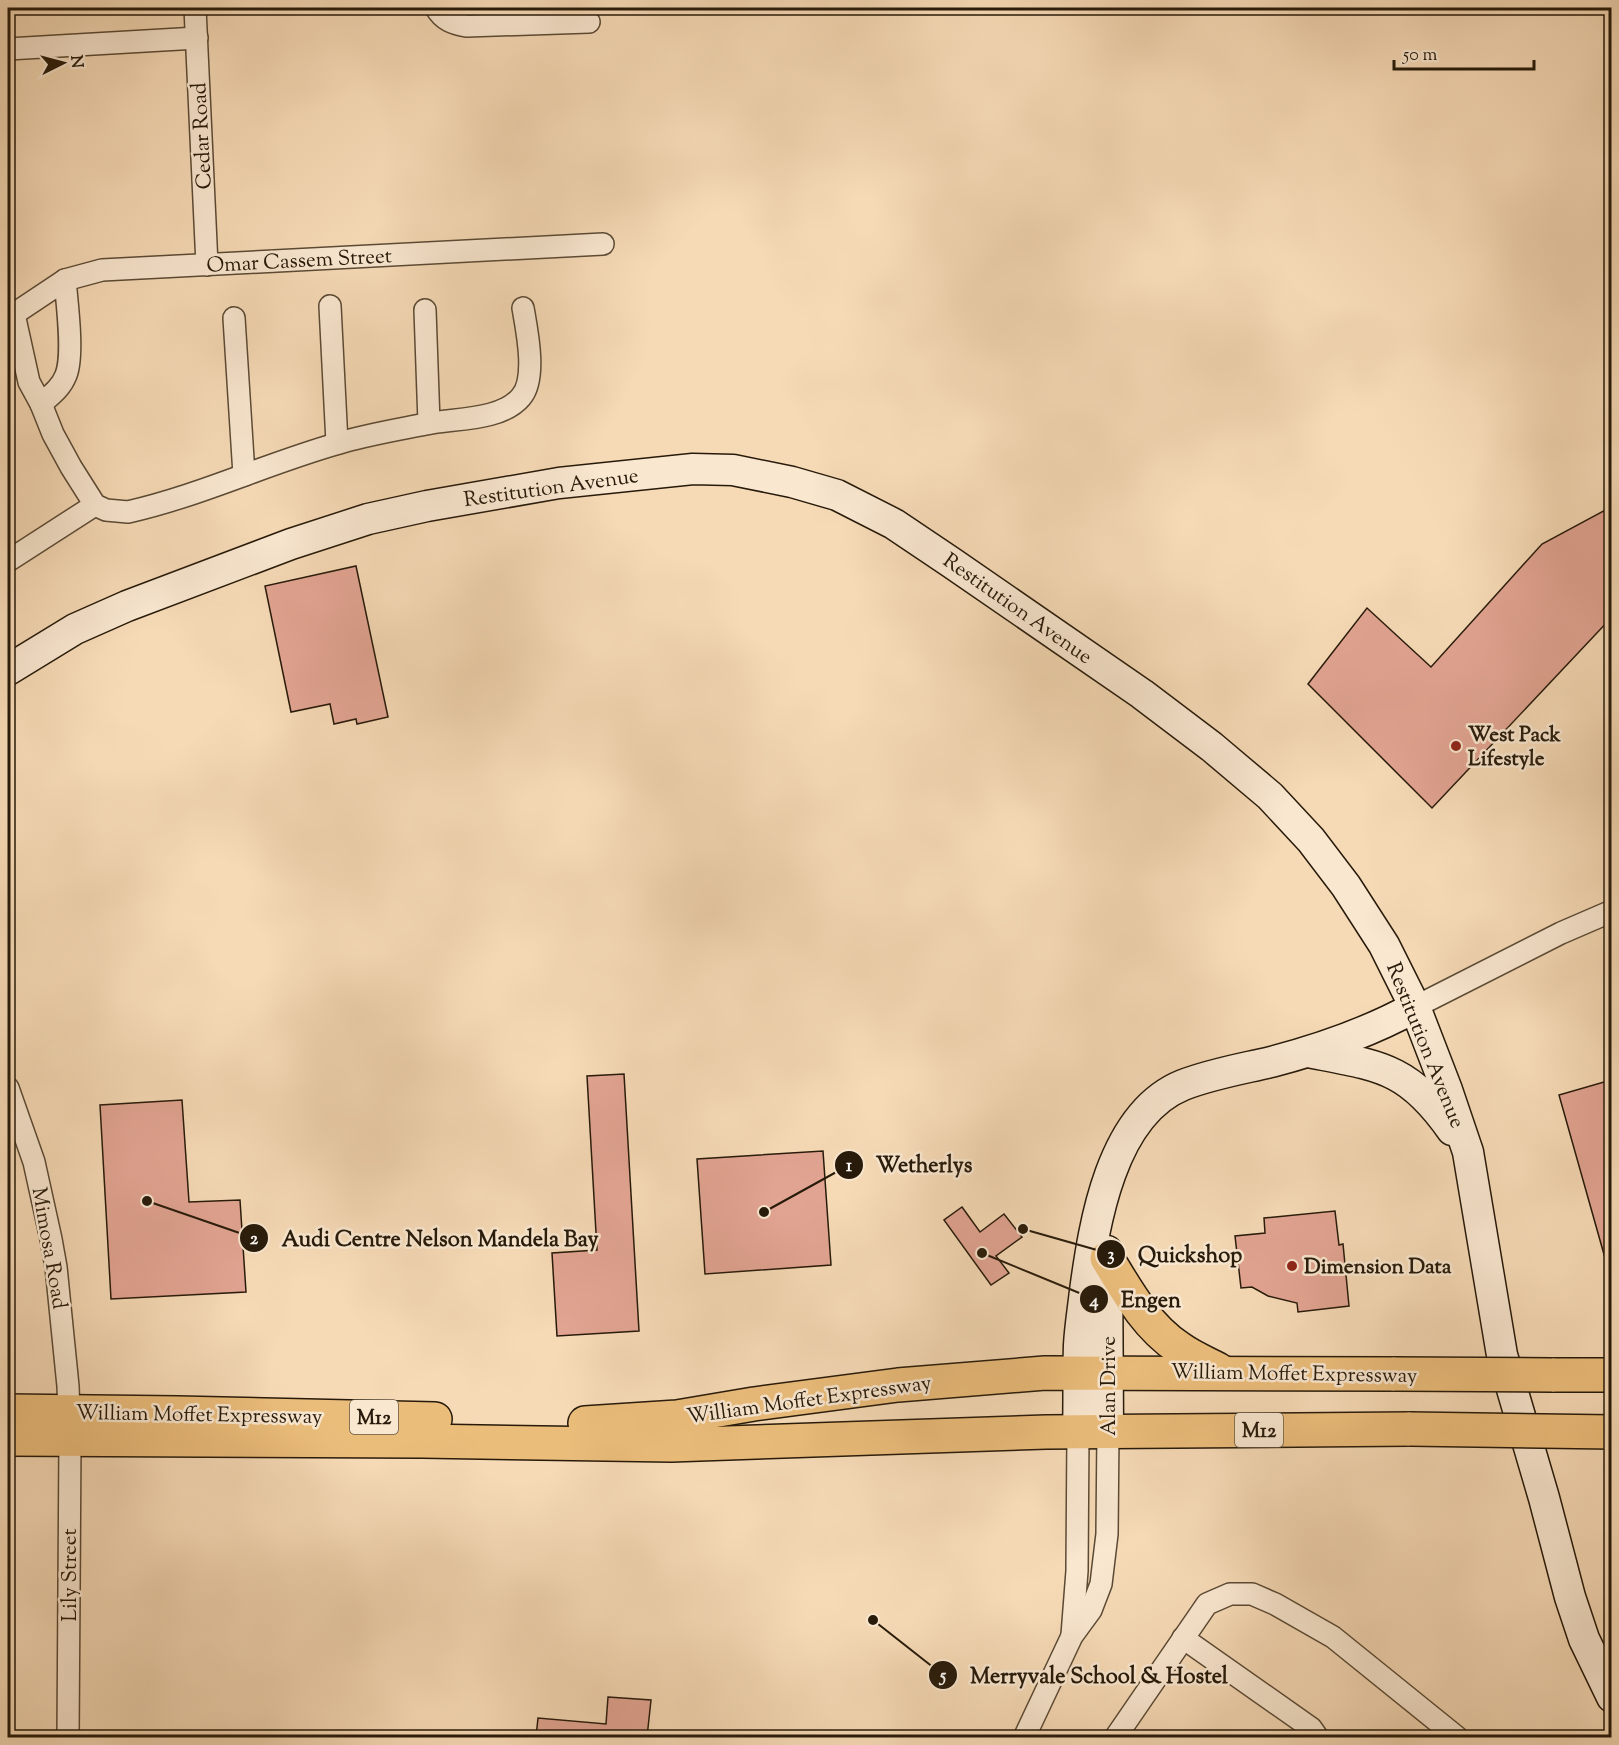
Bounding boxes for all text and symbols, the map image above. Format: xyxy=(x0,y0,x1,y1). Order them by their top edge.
north arrow xyxy=(33,33,93,93)
scale bar xyxy=(1394,33,1534,71)
text: 50 m xyxy=(1402,43,1438,69)
text: N xyxy=(63,54,88,69)
street label: Cedar Road xyxy=(185,82,221,190)
street label: Omar Cassem Street xyxy=(206,242,393,282)
street label: Restitution Avenue xyxy=(462,462,641,516)
street label: Restitution Avenue xyxy=(936,547,1098,673)
place label: West Pack Lifestyle xyxy=(1468,721,1561,775)
marker: West Pack Lifestyle xyxy=(1449,739,1463,753)
street label: Restitution Avenue xyxy=(1377,958,1471,1133)
callout: Wetherlys xyxy=(834,1145,984,1185)
text: Wetherlys xyxy=(876,1151,973,1183)
text: 1 xyxy=(846,1154,853,1180)
street label: Mimosa Road xyxy=(23,1185,74,1312)
callout: Audi Centre Nelson Mandela Bay xyxy=(239,1218,610,1258)
text: Audi Centre Nelson Mandela Bay xyxy=(281,1225,599,1257)
text: 2 xyxy=(250,1227,259,1253)
callout: Quickshop xyxy=(1096,1234,1255,1274)
text: Quickshop xyxy=(1138,1241,1242,1273)
text: 3 xyxy=(1107,1243,1115,1269)
place label: Dimension Data xyxy=(1304,1253,1452,1283)
marker: Dimension Data xyxy=(1285,1259,1299,1273)
callout: Engen xyxy=(1079,1279,1193,1319)
text: Engen xyxy=(1121,1286,1181,1318)
text: 4 xyxy=(1088,1289,1099,1315)
street label: Alan Drive xyxy=(1095,1336,1125,1436)
street label: William Moffet Expressway xyxy=(1170,1358,1418,1392)
street label: William Moffet Expressway xyxy=(685,1369,934,1433)
street label: William Moffet Expressway xyxy=(75,1399,323,1433)
road number: M12 xyxy=(350,1400,398,1434)
road number: M12 xyxy=(1235,1413,1283,1447)
street label: Lily Street xyxy=(56,1528,86,1622)
callout: Merryvale School & Hostel xyxy=(928,1655,1240,1695)
text: Merryvale School & Hostel xyxy=(970,1662,1229,1694)
text: 5 xyxy=(938,1664,947,1690)

